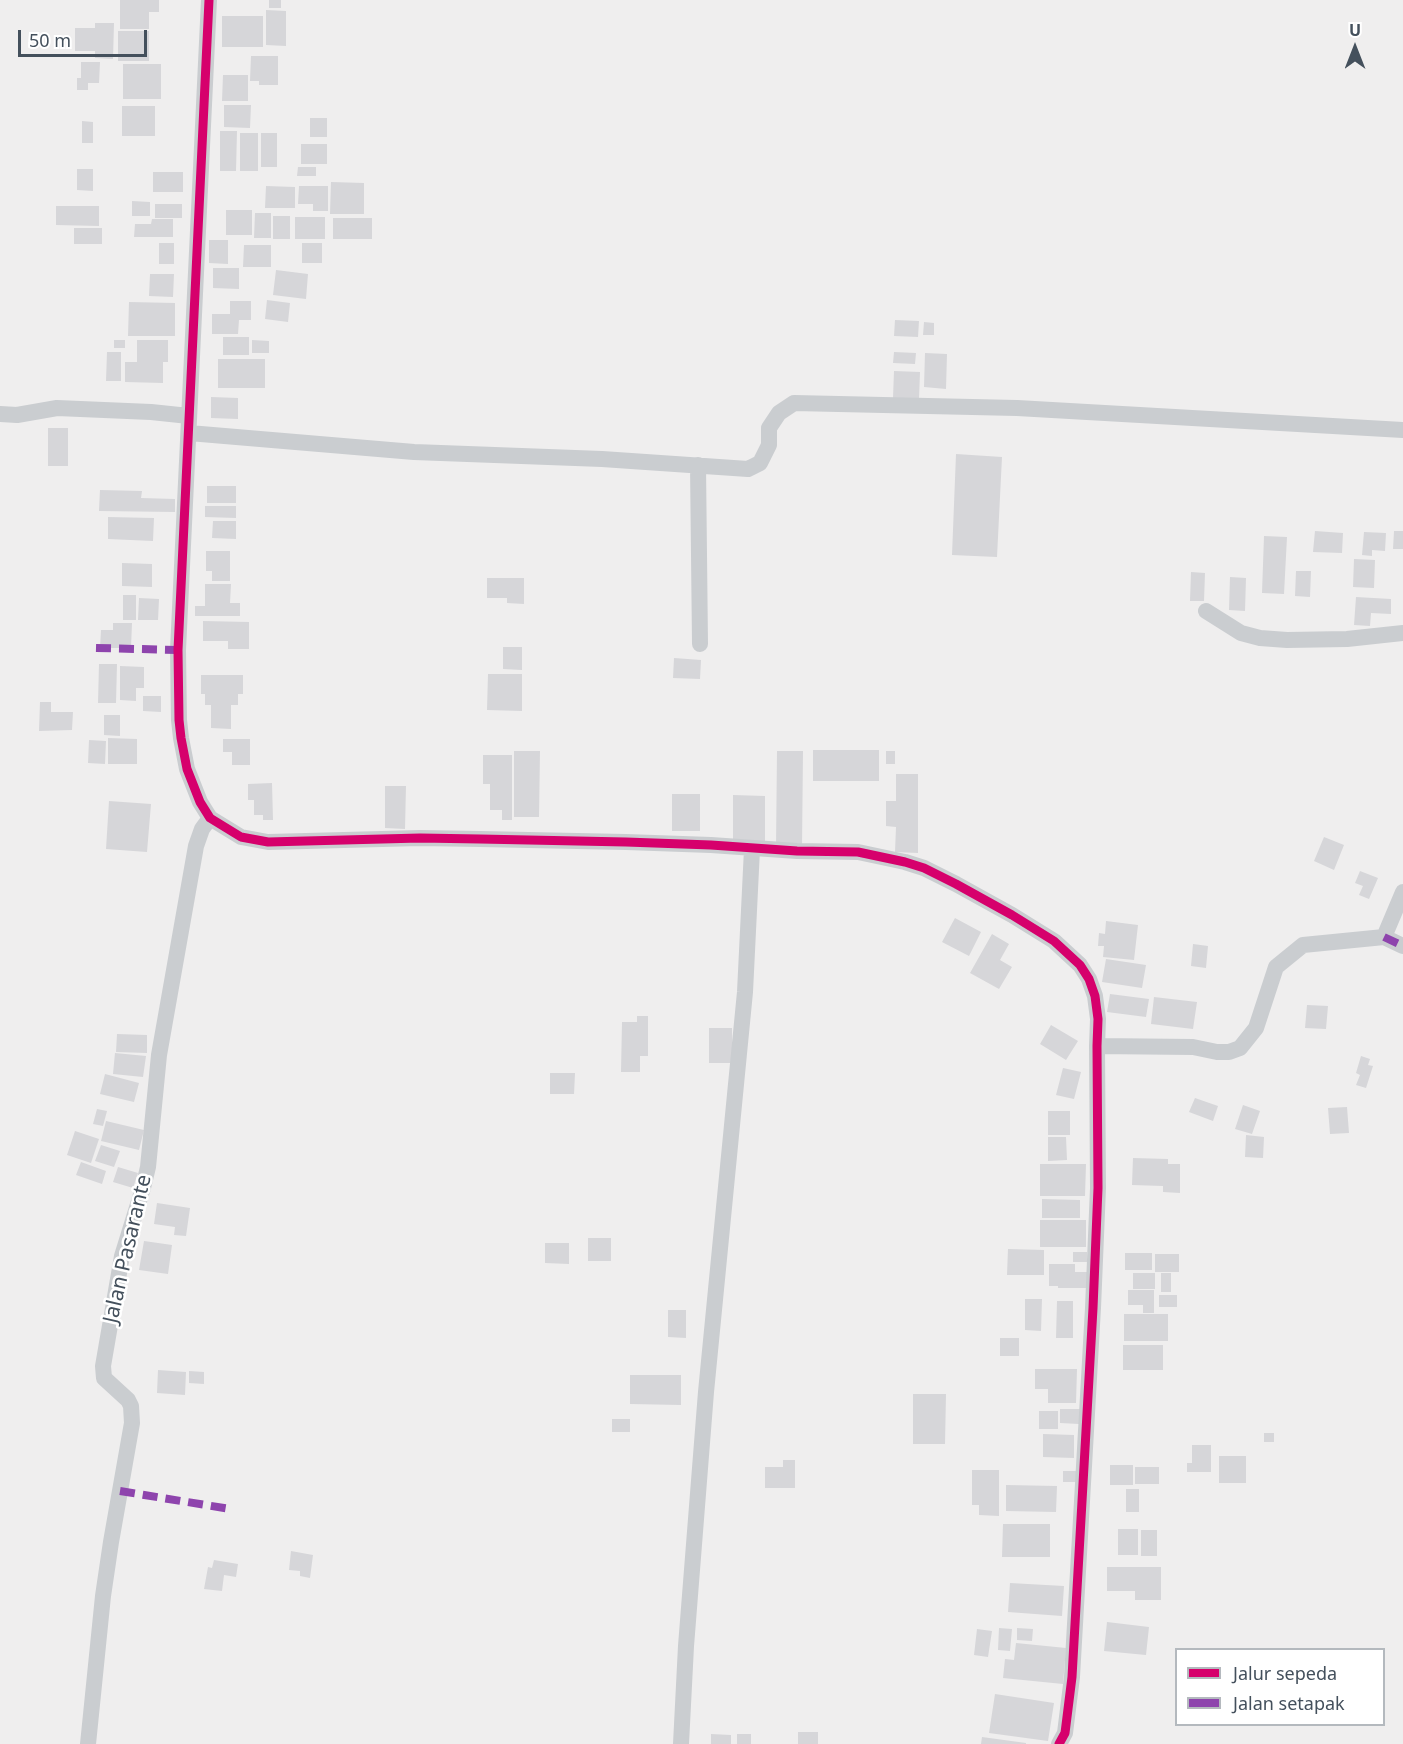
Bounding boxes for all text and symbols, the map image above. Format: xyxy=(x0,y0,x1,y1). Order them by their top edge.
scale bar xyxy=(21,18,150,56)
north arrow xyxy=(1325,18,1385,78)
text: U xyxy=(1349,19,1361,41)
text: 50 m xyxy=(29,28,71,52)
street label: Jalan Pasarante xyxy=(99,1172,157,1326)
legend xyxy=(1175,1648,1385,1726)
text: Jalur sepeda xyxy=(1233,1661,1337,1685)
text: Jalan setapak xyxy=(1233,1691,1345,1715)

